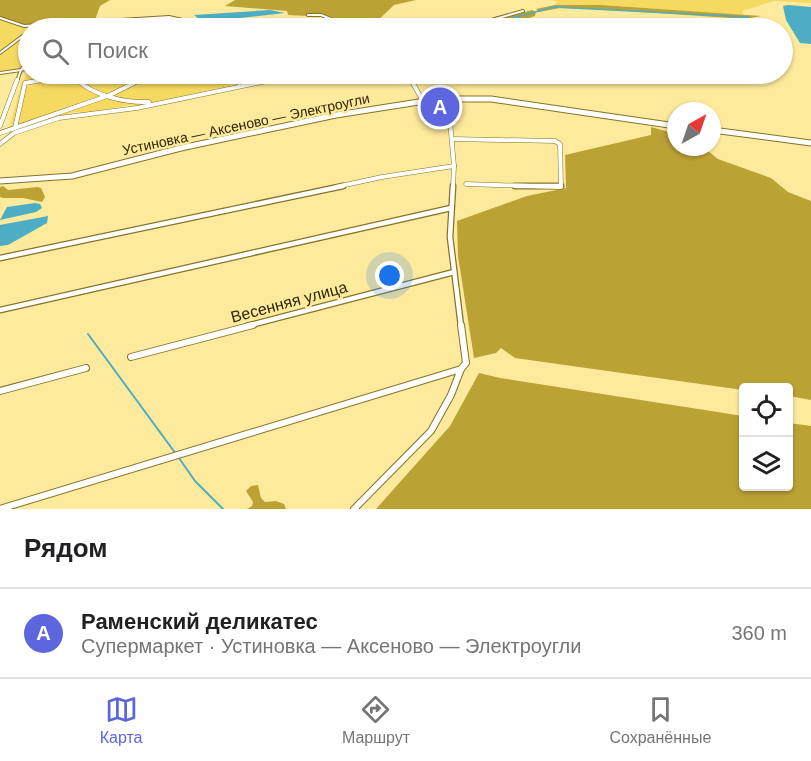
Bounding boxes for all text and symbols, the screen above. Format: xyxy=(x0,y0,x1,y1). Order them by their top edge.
search box xyxy=(18,18,793,84)
icon: search xyxy=(39,35,72,68)
text: Поиск xyxy=(87,38,148,63)
pin: A xyxy=(420,84,460,130)
street label: Устиновка — Аксеново — Электроугли xyxy=(121,90,371,158)
north arrow xyxy=(667,102,721,156)
your location xyxy=(375,261,404,290)
street label: Весенняя улица xyxy=(229,278,349,326)
map controls xyxy=(739,383,793,491)
button: locate xyxy=(739,383,793,437)
button: layers xyxy=(739,437,793,491)
text: Рядом xyxy=(24,533,107,563)
text: Раменский деликатес xyxy=(81,609,318,634)
text: A xyxy=(36,622,51,644)
text: 360 m xyxy=(731,622,787,644)
text: Супермаркет · Устиновка — Аксеново — Электроугли xyxy=(81,635,581,657)
tab: Карта xyxy=(100,693,143,747)
tab: Маршрут xyxy=(342,693,410,747)
tab: Сохранённые xyxy=(609,693,711,747)

